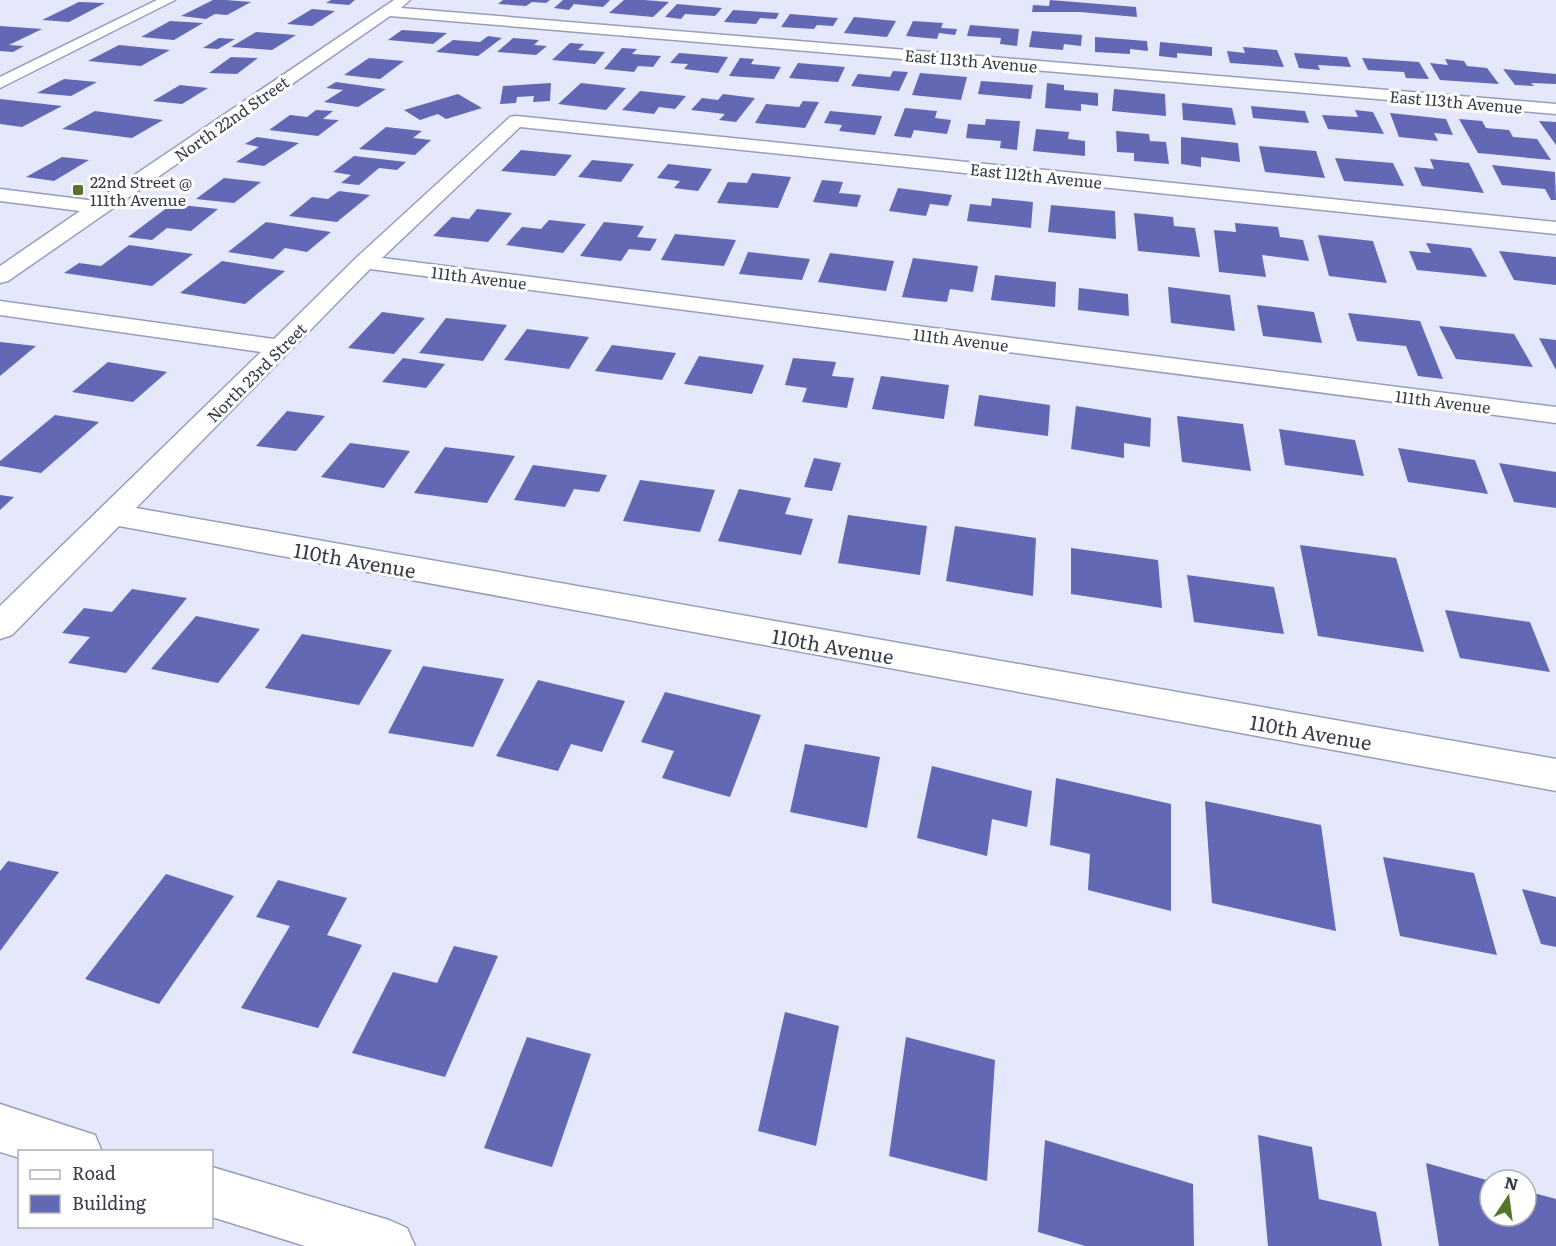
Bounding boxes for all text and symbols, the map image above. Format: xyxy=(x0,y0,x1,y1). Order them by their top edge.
street label: East 113th Avenue xyxy=(903,42,1039,78)
street label: North 22nd Street xyxy=(169,69,294,167)
street label: East 113th Avenue xyxy=(1388,83,1524,119)
street label: East 112th Avenue xyxy=(969,156,1103,194)
place label: 22nd Street @ 111th Avenue xyxy=(90,169,192,211)
marker: 22nd Street @ 111th Avenue xyxy=(71,183,85,197)
street label: 111th Avenue xyxy=(430,259,528,295)
street label: North 23rd Street xyxy=(201,316,312,427)
street label: 111th Avenue xyxy=(912,321,1010,357)
street label: 111th Avenue xyxy=(1394,383,1492,419)
street label: 110th Avenue xyxy=(292,534,418,584)
street label: 110th Avenue xyxy=(770,620,896,670)
street label: 110th Avenue xyxy=(1248,706,1374,756)
legend xyxy=(18,1150,213,1228)
text: Road xyxy=(72,1159,116,1186)
north arrow xyxy=(1478,1168,1538,1228)
text: N xyxy=(1502,1169,1521,1196)
text: Building xyxy=(72,1189,147,1216)

